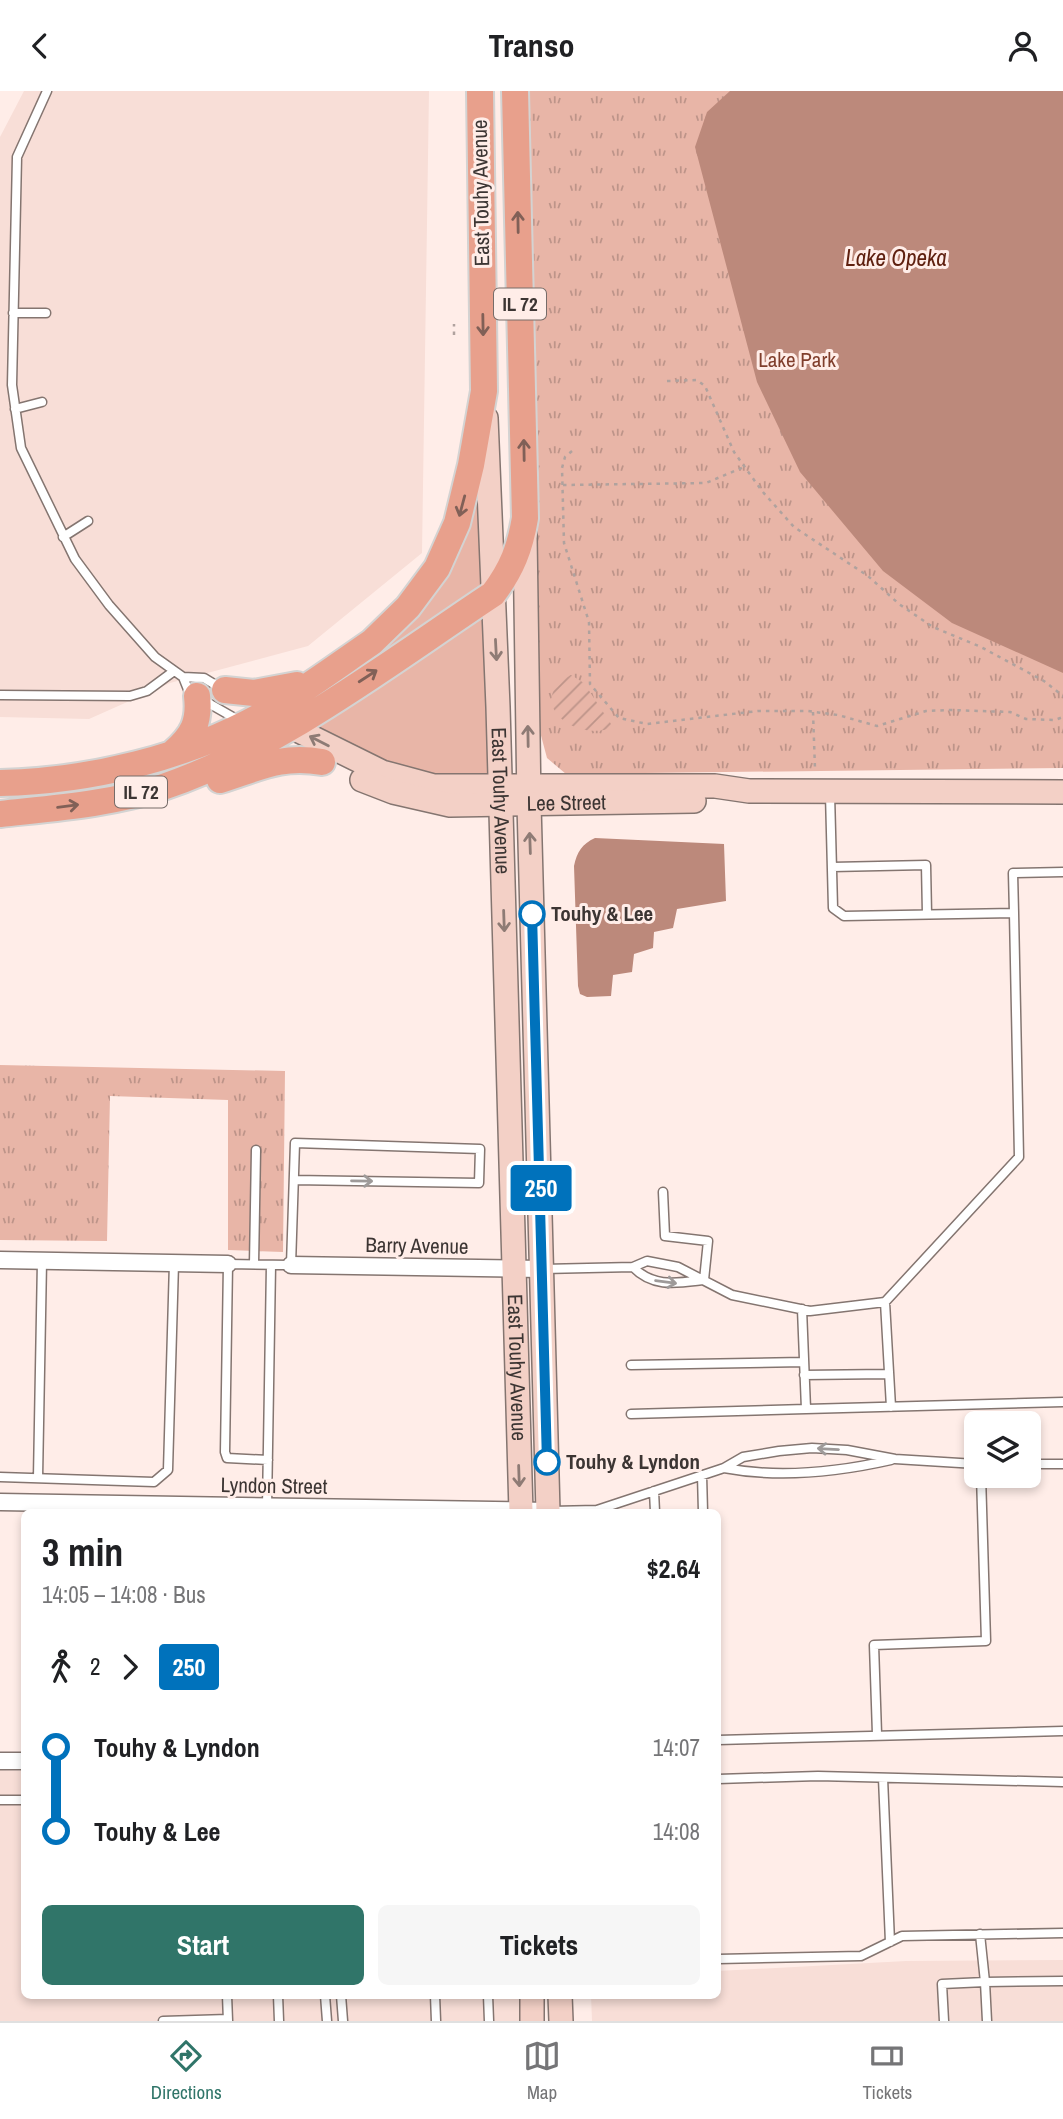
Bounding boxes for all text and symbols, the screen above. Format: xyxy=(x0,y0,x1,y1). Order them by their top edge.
text: Transo xyxy=(488,24,575,67)
icon: back xyxy=(21,27,59,65)
icon: person xyxy=(1004,27,1042,65)
street label: East Touhy Avenue xyxy=(465,119,496,267)
one-way arrow xyxy=(511,211,525,234)
water label: Lake Opeka xyxy=(845,242,947,273)
road number: IL 72 xyxy=(494,288,546,319)
one-way arrow xyxy=(476,313,490,336)
park label: Lake Park xyxy=(758,345,836,374)
one-way arrow xyxy=(517,438,531,461)
one-way arrow xyxy=(454,495,467,517)
one-way arrow xyxy=(489,638,502,661)
one-way arrow xyxy=(358,669,377,683)
one-way arrow xyxy=(521,725,535,748)
street label: East Touhy Avenue xyxy=(485,727,518,875)
one-way arrow xyxy=(309,734,329,748)
road number: IL 72 xyxy=(115,777,167,807)
street label: Lee Street xyxy=(526,787,606,818)
one-way arrow xyxy=(56,800,79,813)
one-way arrow xyxy=(523,832,536,855)
place label: Touhy & Lee xyxy=(551,899,653,928)
marker: Touhy & Lee xyxy=(519,901,545,927)
one-way arrow xyxy=(497,909,511,932)
line badge: 250 xyxy=(501,1165,581,1211)
text: 250 xyxy=(525,1172,557,1204)
one-way arrow xyxy=(350,1174,373,1188)
street label: Barry Avenue xyxy=(365,1230,469,1261)
one-way arrow xyxy=(654,1275,677,1288)
street label: East Touhy Avenue xyxy=(501,1294,534,1441)
map controls xyxy=(964,1411,1041,1488)
button: layers xyxy=(964,1411,1041,1488)
one-way arrow xyxy=(817,1442,840,1455)
place label: Touhy & Lyndon xyxy=(566,1447,700,1476)
marker: Touhy & Lyndon xyxy=(534,1449,560,1475)
one-way arrow xyxy=(513,1464,526,1487)
street label: Lyndon Street xyxy=(220,1470,328,1501)
text: 3 min xyxy=(42,1527,123,1578)
text: $2.64 xyxy=(647,1551,700,1586)
text: 14:05 – 14:08 · Bus xyxy=(42,1579,206,1610)
icon: walk xyxy=(42,1648,80,1686)
icon: forward xyxy=(111,1648,149,1686)
text: 2 xyxy=(90,1651,101,1682)
text: 250 xyxy=(173,1651,205,1683)
text: Touhy & Lyndon xyxy=(94,1730,260,1765)
text: 14:07 xyxy=(653,1732,700,1763)
text: Touhy & Lee xyxy=(94,1814,220,1849)
text: 14:08 xyxy=(653,1816,700,1847)
button: Start xyxy=(42,1905,364,1985)
button: Tickets xyxy=(378,1905,700,1985)
tab: Directions xyxy=(151,2037,222,2105)
tab: Map xyxy=(523,2037,561,2105)
tab: Tickets xyxy=(862,2037,912,2105)

